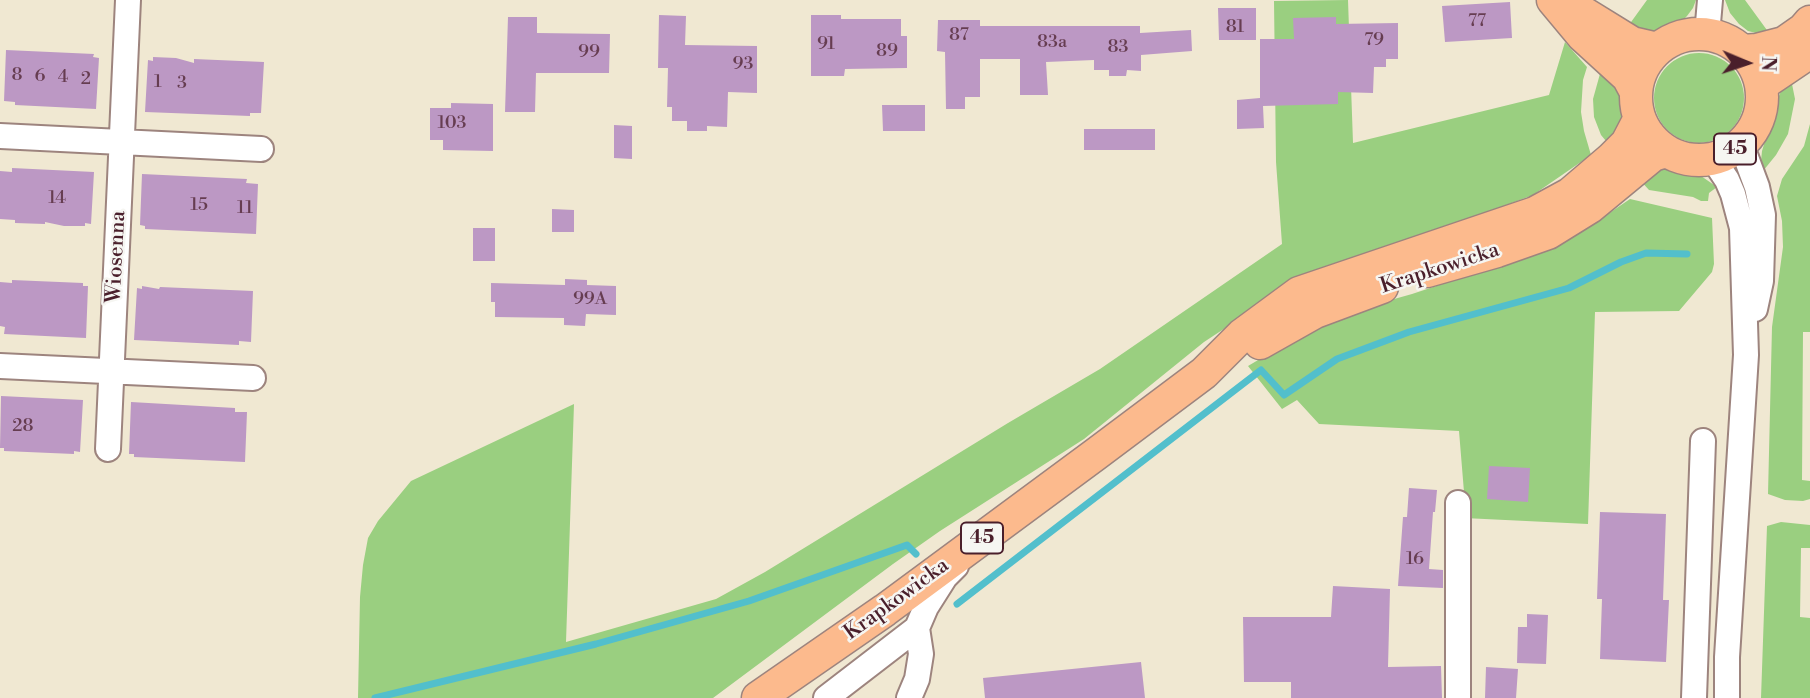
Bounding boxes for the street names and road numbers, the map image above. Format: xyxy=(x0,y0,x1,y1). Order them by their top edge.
road number: 45 xyxy=(1714,134,1756,164)
street label: Wiosenna xyxy=(102,210,132,304)
street label: Krapkowicka xyxy=(1377,238,1503,300)
road number: 45 xyxy=(961,523,1003,554)
street label: Krapkowicka xyxy=(840,554,954,646)

